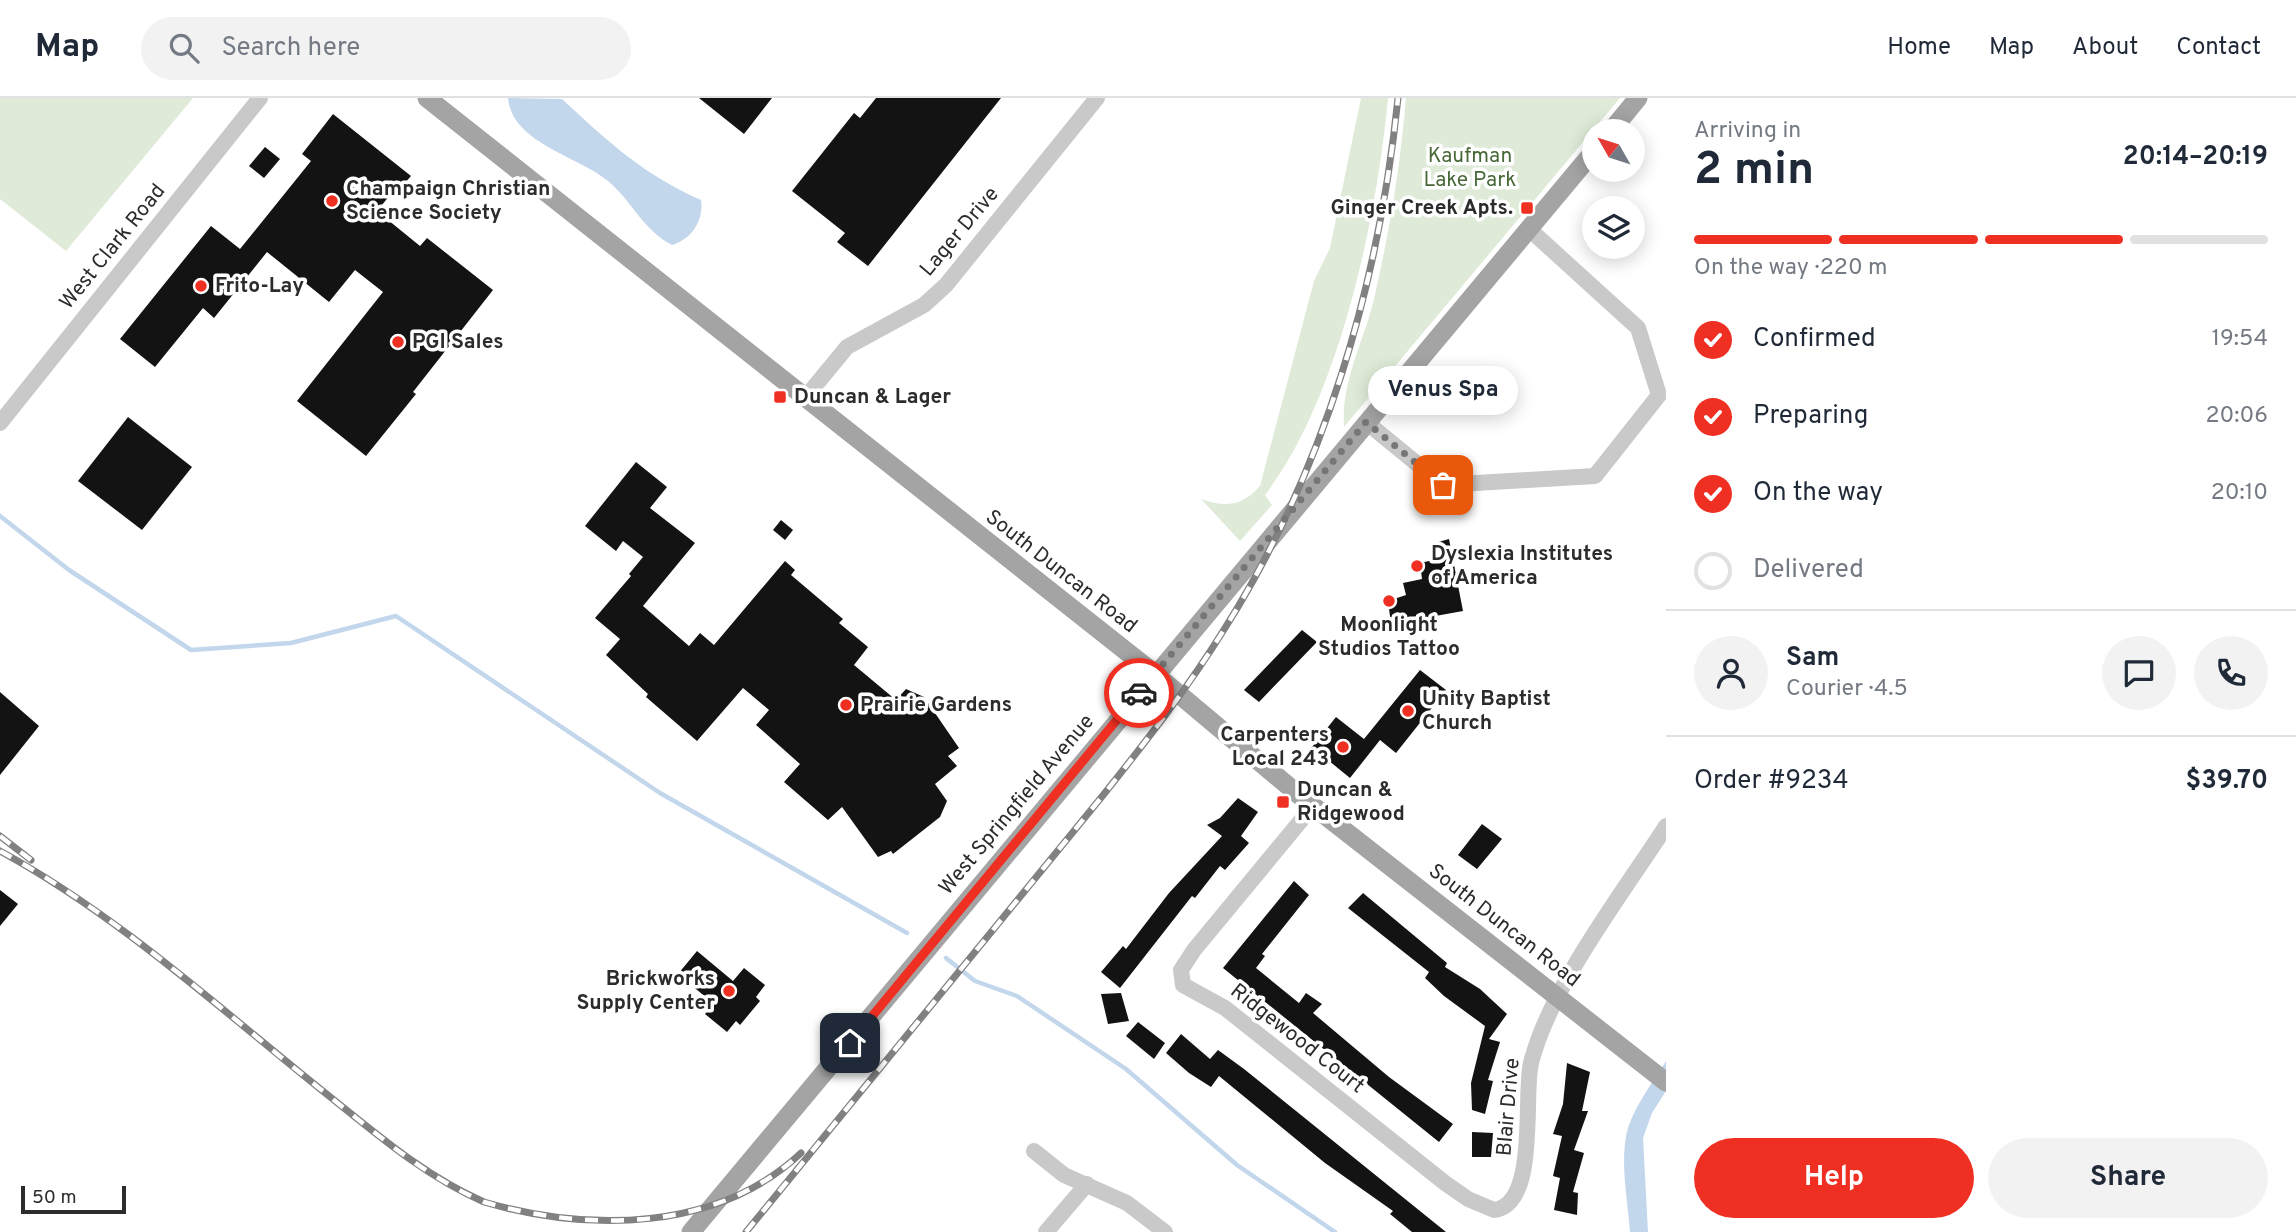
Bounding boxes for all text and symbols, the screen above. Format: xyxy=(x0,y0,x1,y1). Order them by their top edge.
search box xyxy=(141,17,631,80)
text: Map xyxy=(35,27,99,69)
icon: search xyxy=(165,29,203,67)
text: Search here xyxy=(221,32,360,65)
text: Home xyxy=(1887,33,1951,63)
text: Map xyxy=(1989,33,2034,63)
text: About xyxy=(2072,33,2138,63)
text: Contact xyxy=(2176,33,2261,63)
text: Arriving in xyxy=(1694,117,1801,146)
north arrow xyxy=(1582,119,1645,182)
map controls xyxy=(1582,119,1645,259)
text: 20:14–20:19 xyxy=(2123,141,2268,174)
text: 2 min xyxy=(1694,142,1814,201)
park label: Kaufman Lake Park xyxy=(1424,143,1516,194)
place label: Champaign Christian Science Society xyxy=(346,176,551,227)
street label: West Clark Road xyxy=(54,179,172,315)
street label: Lager Drive xyxy=(915,182,1005,282)
marker: Champaign Christian Science Society xyxy=(324,193,340,209)
place label: Ginger Creek Apts. xyxy=(1330,195,1513,222)
button: layers xyxy=(1582,196,1645,259)
marker: Ginger Creek Apts. xyxy=(1519,200,1535,216)
text: On the way · 220 m xyxy=(1694,254,1888,283)
place label: Frito-Lay xyxy=(215,273,304,300)
marker: Frito-Lay xyxy=(193,278,209,294)
icon: check xyxy=(1694,321,1732,359)
text: Confirmed xyxy=(1753,323,1876,356)
text: 19:54 xyxy=(2211,325,2268,354)
place label: PGI Sales xyxy=(412,329,504,356)
marker: PGI Sales xyxy=(390,334,406,350)
callout: Venus Spa xyxy=(1368,366,1518,415)
text: Venus Spa xyxy=(1387,376,1499,405)
place label: Duncan & Lager xyxy=(794,384,951,411)
marker: Duncan & Lager xyxy=(772,389,788,405)
icon: check xyxy=(1694,398,1732,436)
text: Preparing xyxy=(1753,400,1868,433)
text: 20:06 xyxy=(2205,402,2268,431)
pin xyxy=(1413,455,1473,515)
icon: bag xyxy=(1424,466,1462,504)
icon: check xyxy=(1694,475,1732,513)
text: On the way xyxy=(1753,477,1883,510)
text: 20:10 xyxy=(2211,479,2268,508)
street label: South Duncan Road xyxy=(980,504,1142,640)
place label: Dyslexia Institutes of America xyxy=(1431,541,1613,592)
text: Delivered xyxy=(1753,554,1864,587)
marker: Dyslexia Institutes of America xyxy=(1409,558,1425,574)
marker: Moonlight Studios Tattoo xyxy=(1381,593,1397,609)
place label: Moonlight Studios Tattoo xyxy=(1318,612,1460,663)
button: person xyxy=(1694,636,1768,710)
button: chat xyxy=(2102,636,2176,710)
button: phone xyxy=(2194,636,2268,710)
text: Sam xyxy=(1786,642,1839,675)
courier xyxy=(1104,658,1174,728)
icon: car xyxy=(1120,674,1158,712)
text: Courier · 4.5 xyxy=(1786,675,1908,704)
place label: Unity Baptist Church xyxy=(1422,686,1551,737)
place label: Prairie Gardens xyxy=(860,692,1012,719)
marker: Prairie Gardens xyxy=(838,697,854,713)
marker: Unity Baptist Church xyxy=(1400,703,1416,719)
street label: West Springfield Avenue xyxy=(933,709,1101,901)
place label: Carpenters Local 243 xyxy=(1220,722,1329,773)
marker: Carpenters Local 243 xyxy=(1335,739,1351,755)
text: Order #9234 xyxy=(1694,765,1849,798)
text: $39.70 xyxy=(2186,765,2268,798)
place label: Duncan & Ridgewood xyxy=(1297,777,1405,828)
marker: Duncan & Ridgewood xyxy=(1275,794,1291,810)
street label: South Duncan Road xyxy=(1423,858,1585,994)
place label: Brickworks Supply Center xyxy=(576,966,715,1017)
street label: Ridgewood Court xyxy=(1224,978,1370,1100)
marker: Brickworks Supply Center xyxy=(721,983,737,999)
pin xyxy=(820,1013,880,1073)
icon: home xyxy=(831,1024,869,1062)
street label: Blair Drive xyxy=(1491,1057,1527,1157)
button: Help xyxy=(1694,1138,1974,1218)
button: Share xyxy=(1988,1138,2268,1218)
scale bar xyxy=(21,1183,126,1215)
text: 50 m xyxy=(32,1186,77,1210)

